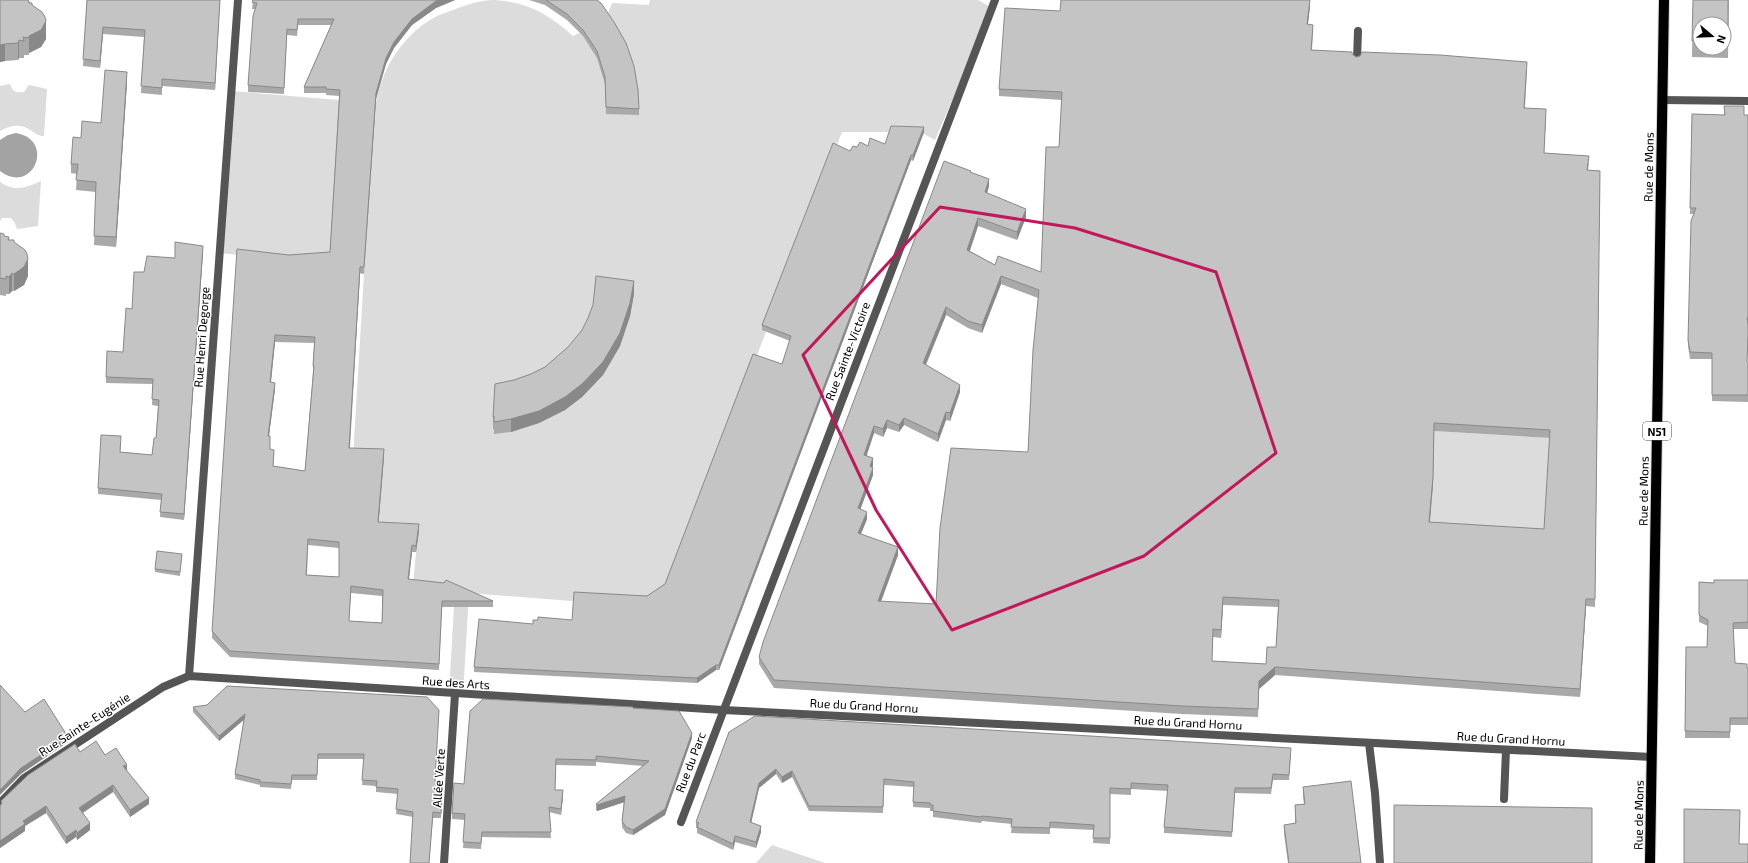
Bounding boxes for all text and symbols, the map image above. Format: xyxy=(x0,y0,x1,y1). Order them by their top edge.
north arrow xyxy=(1692,16,1732,56)
text: N xyxy=(1714,34,1729,45)
street label: Rue de Mons xyxy=(1640,132,1656,202)
street label: Rue Henri Degorge xyxy=(190,286,212,388)
street label: Rue Sainte-Victoire xyxy=(822,300,872,402)
road number: N51 xyxy=(1643,422,1671,440)
street label: Rue de Mons xyxy=(1635,456,1651,526)
street label: Rue des Arts xyxy=(422,673,490,691)
street label: Rue Sainte-Eugénie xyxy=(36,689,132,759)
street label: Rue du Grand Hornu xyxy=(809,695,919,715)
street label: Rue du Grand Hornu xyxy=(1133,712,1243,732)
street label: Rue du Grand Hornu xyxy=(1456,728,1566,748)
street label: Rue du Parc xyxy=(672,730,708,794)
street label: Allée Verte xyxy=(429,748,447,808)
street label: Rue de Mons xyxy=(1630,780,1646,850)

